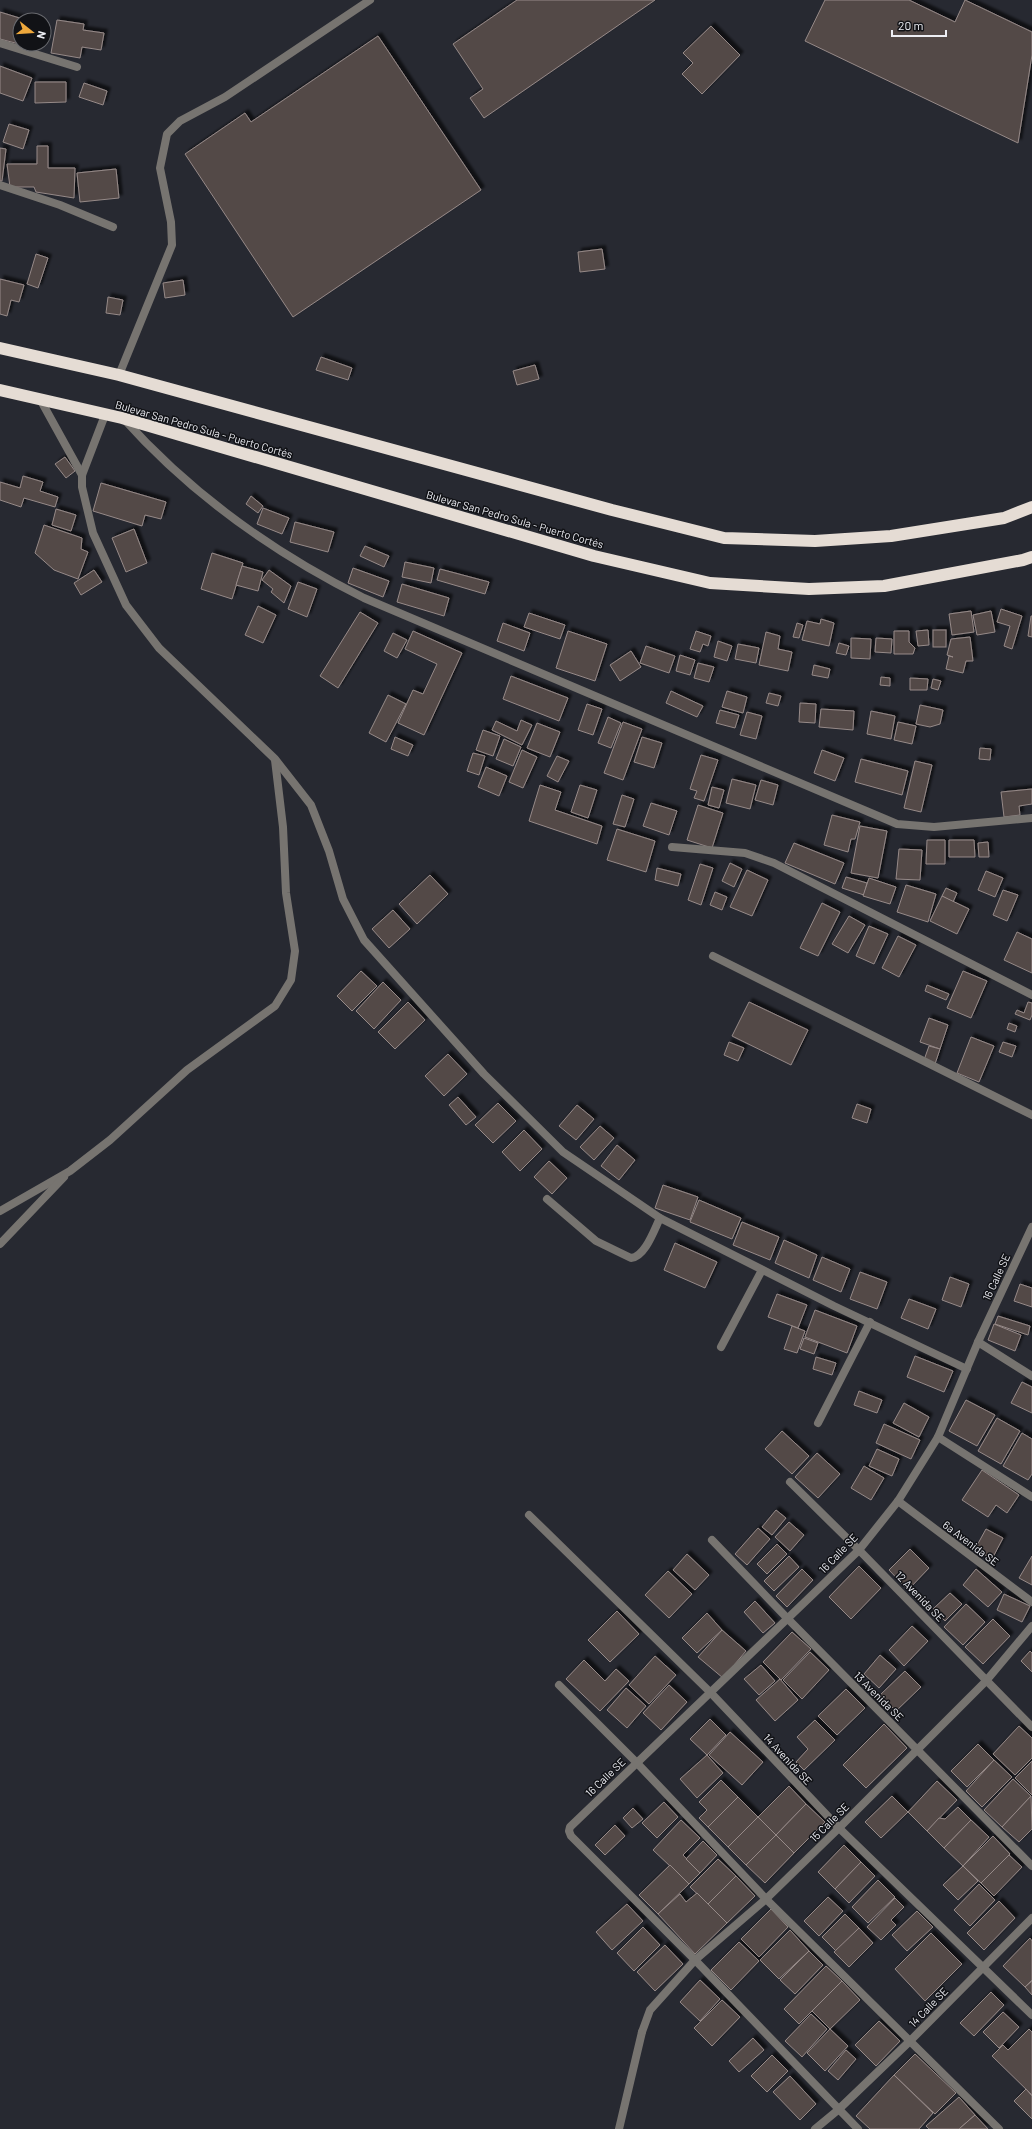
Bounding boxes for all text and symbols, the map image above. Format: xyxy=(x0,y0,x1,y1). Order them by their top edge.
north arrow xyxy=(12,12,52,52)
scale bar xyxy=(892,12,946,38)
text: 20 m xyxy=(898,18,924,32)
text: N xyxy=(35,30,49,40)
street label: Bulevar San Pedro Sula - Puerto Cortés xyxy=(114,397,294,461)
street label: Bulevar San Pedro Sula - Puerto Cortés xyxy=(425,487,605,551)
street label: 16 Calle SE xyxy=(980,1251,1013,1302)
street label: 6a Avenida SE xyxy=(941,1518,1002,1568)
street label: 16 Calle SE xyxy=(816,1530,860,1576)
street label: 12 Avenida SE xyxy=(893,1568,947,1624)
street label: 13 Avenida SE xyxy=(852,1669,907,1724)
street label: 14 Avenida SE xyxy=(761,1731,815,1787)
street label: 16 Calle SE xyxy=(582,1755,628,1799)
street label: 15 Calle SE xyxy=(807,1799,852,1844)
street label: 14 Calle SE xyxy=(906,1984,950,2030)

